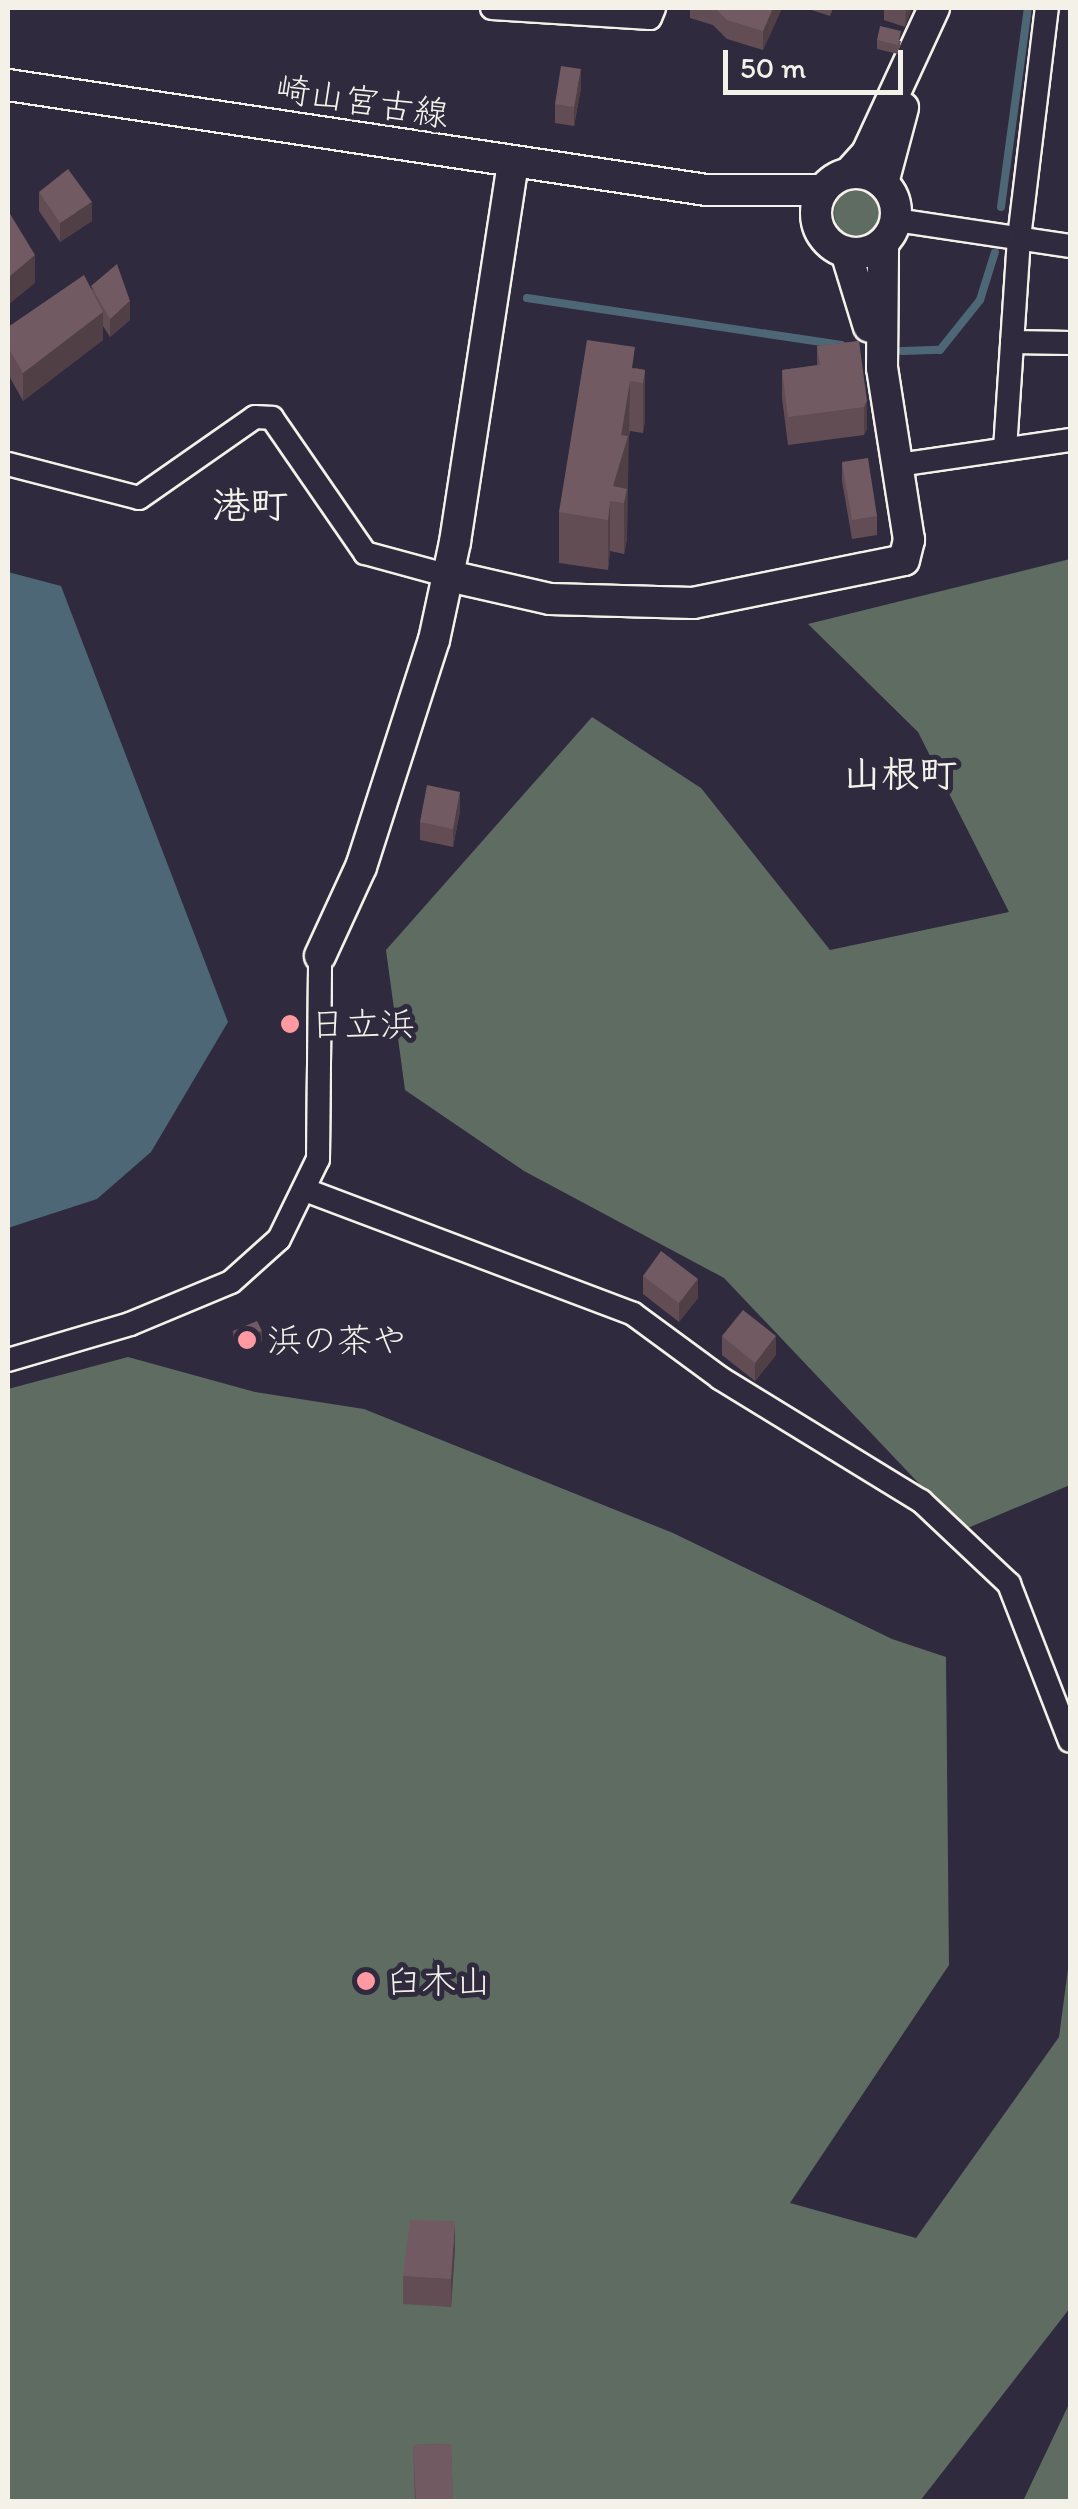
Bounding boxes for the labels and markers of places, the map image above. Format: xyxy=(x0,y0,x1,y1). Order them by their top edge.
place label: 日立浜 xyxy=(310,1003,415,1045)
marker: 日立浜 xyxy=(279,1013,301,1035)
place label: 浜の茶や xyxy=(267,1319,407,1361)
marker: 浜の茶や xyxy=(236,1329,258,1351)
place label: 臼木山 xyxy=(386,1960,491,2002)
marker: 臼木山 xyxy=(355,1970,377,1992)

